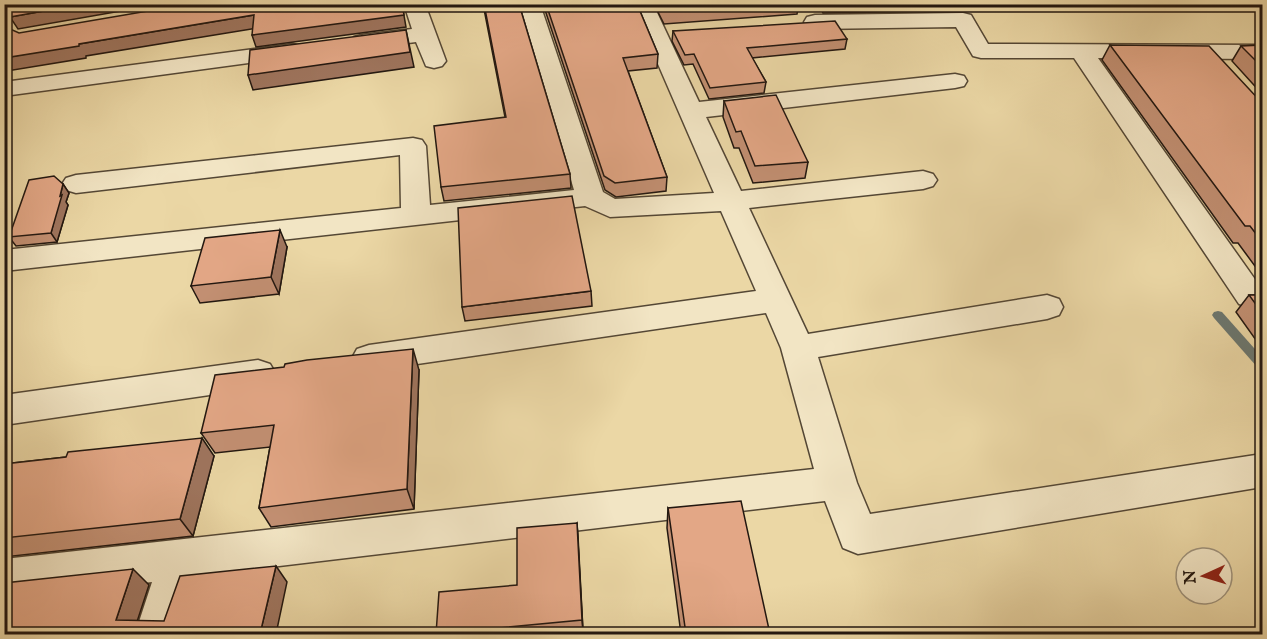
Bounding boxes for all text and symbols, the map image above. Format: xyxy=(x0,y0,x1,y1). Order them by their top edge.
north arrow xyxy=(1174,546,1234,606)
text: N xyxy=(1181,569,1202,586)

